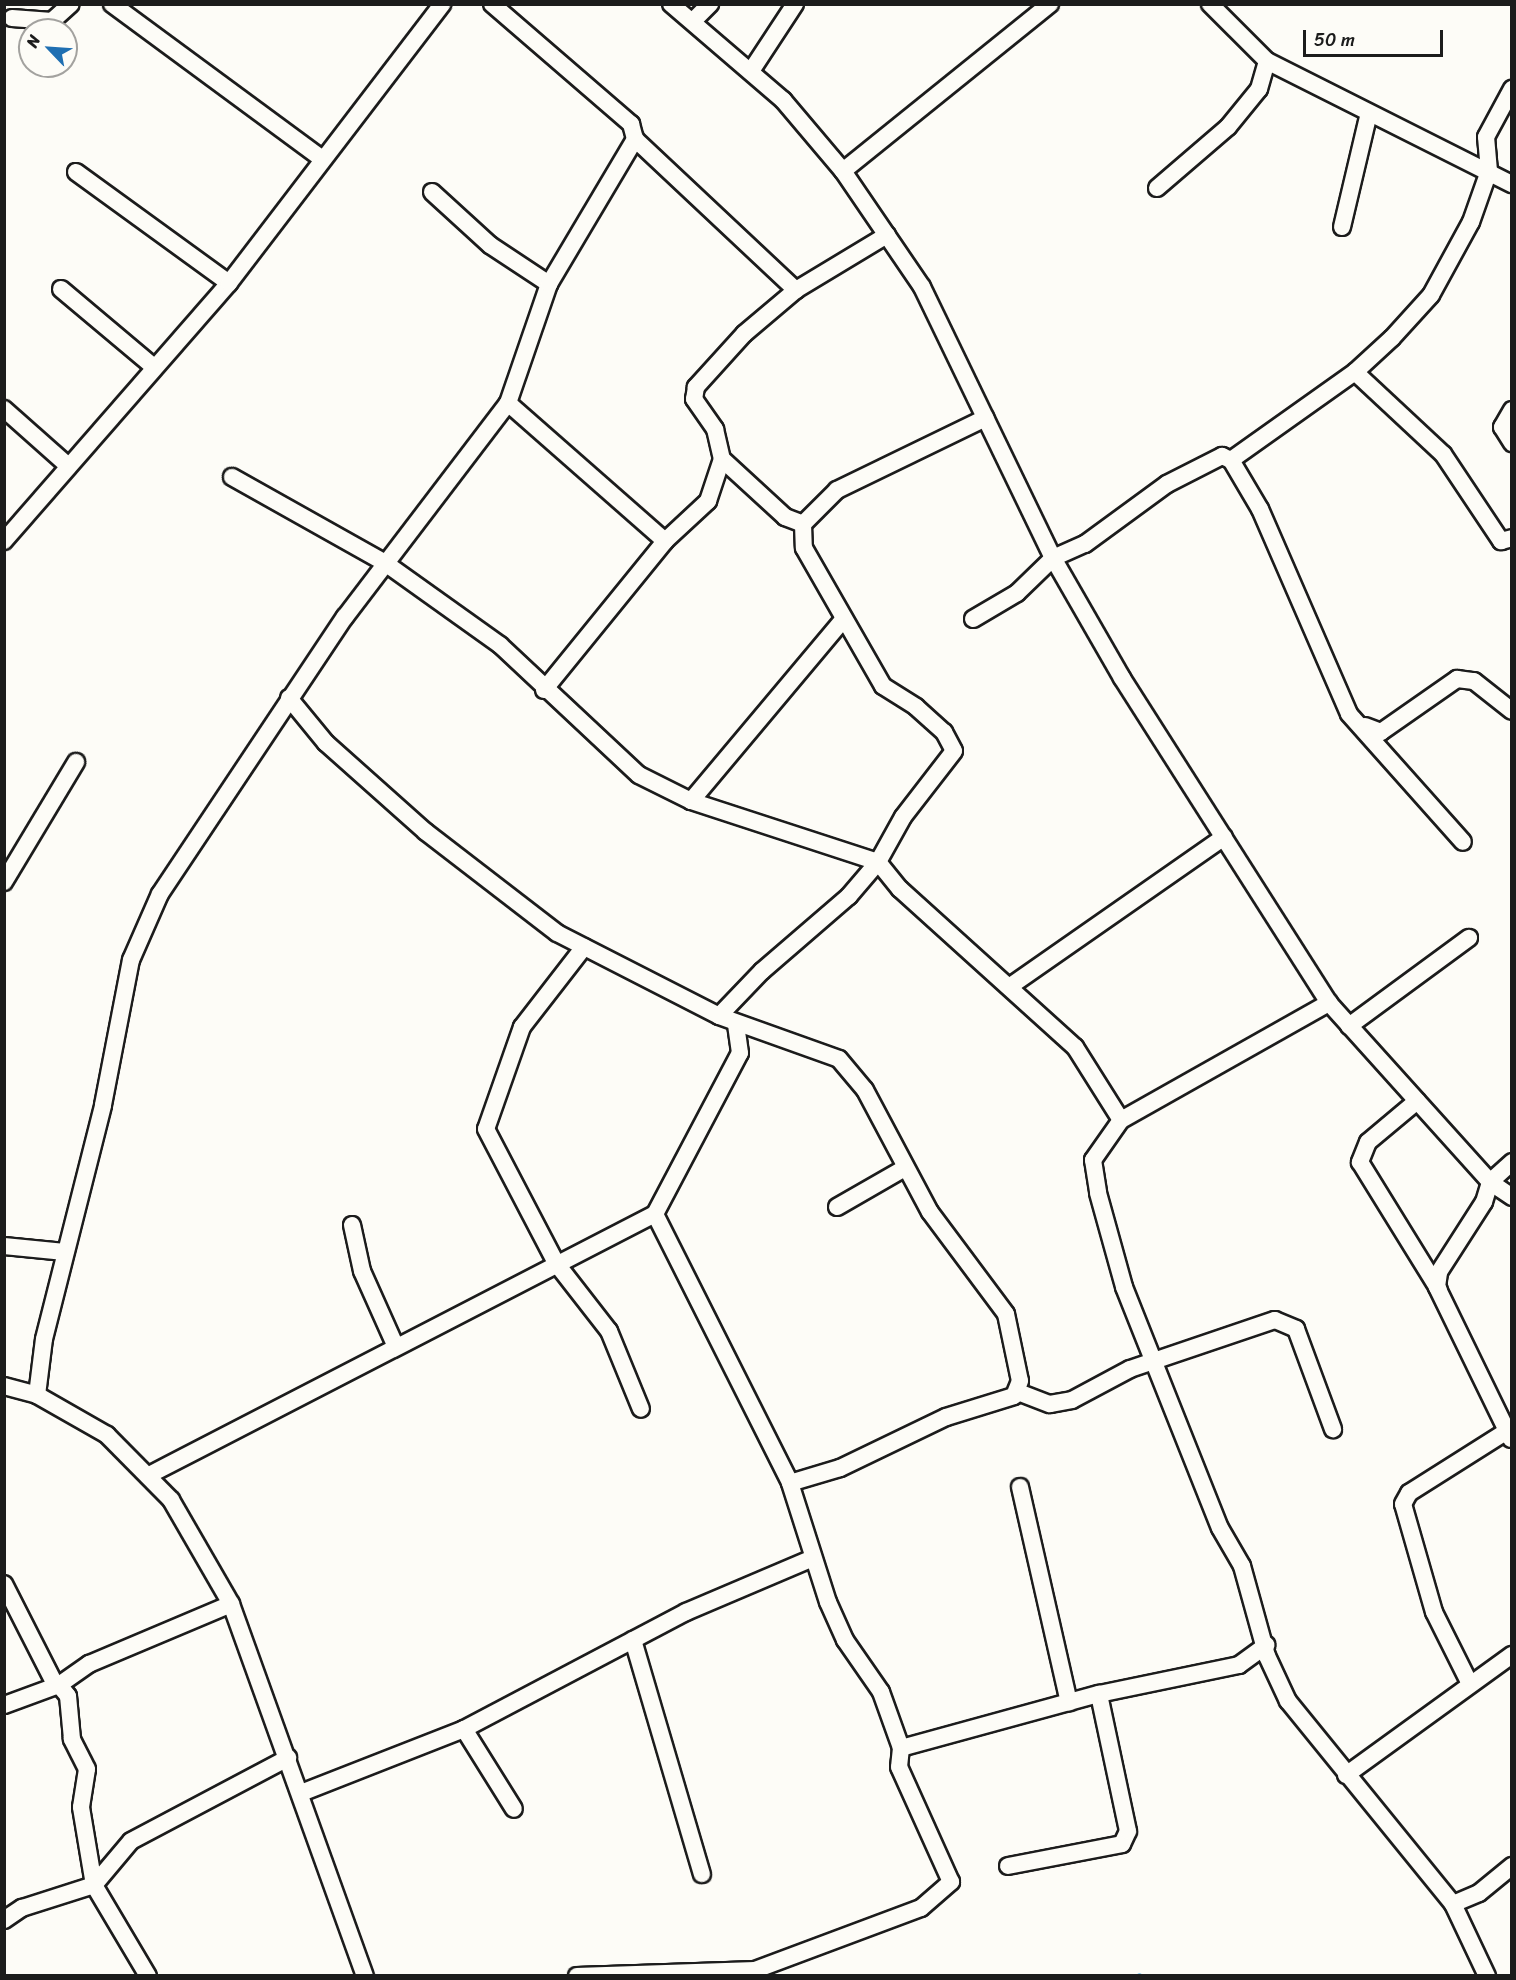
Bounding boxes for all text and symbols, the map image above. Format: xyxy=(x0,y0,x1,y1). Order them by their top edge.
north arrow xyxy=(18,18,78,78)
scale bar xyxy=(1306,18,1446,56)
text: 50 m xyxy=(1314,24,1355,56)
text: N xyxy=(18,30,49,52)

